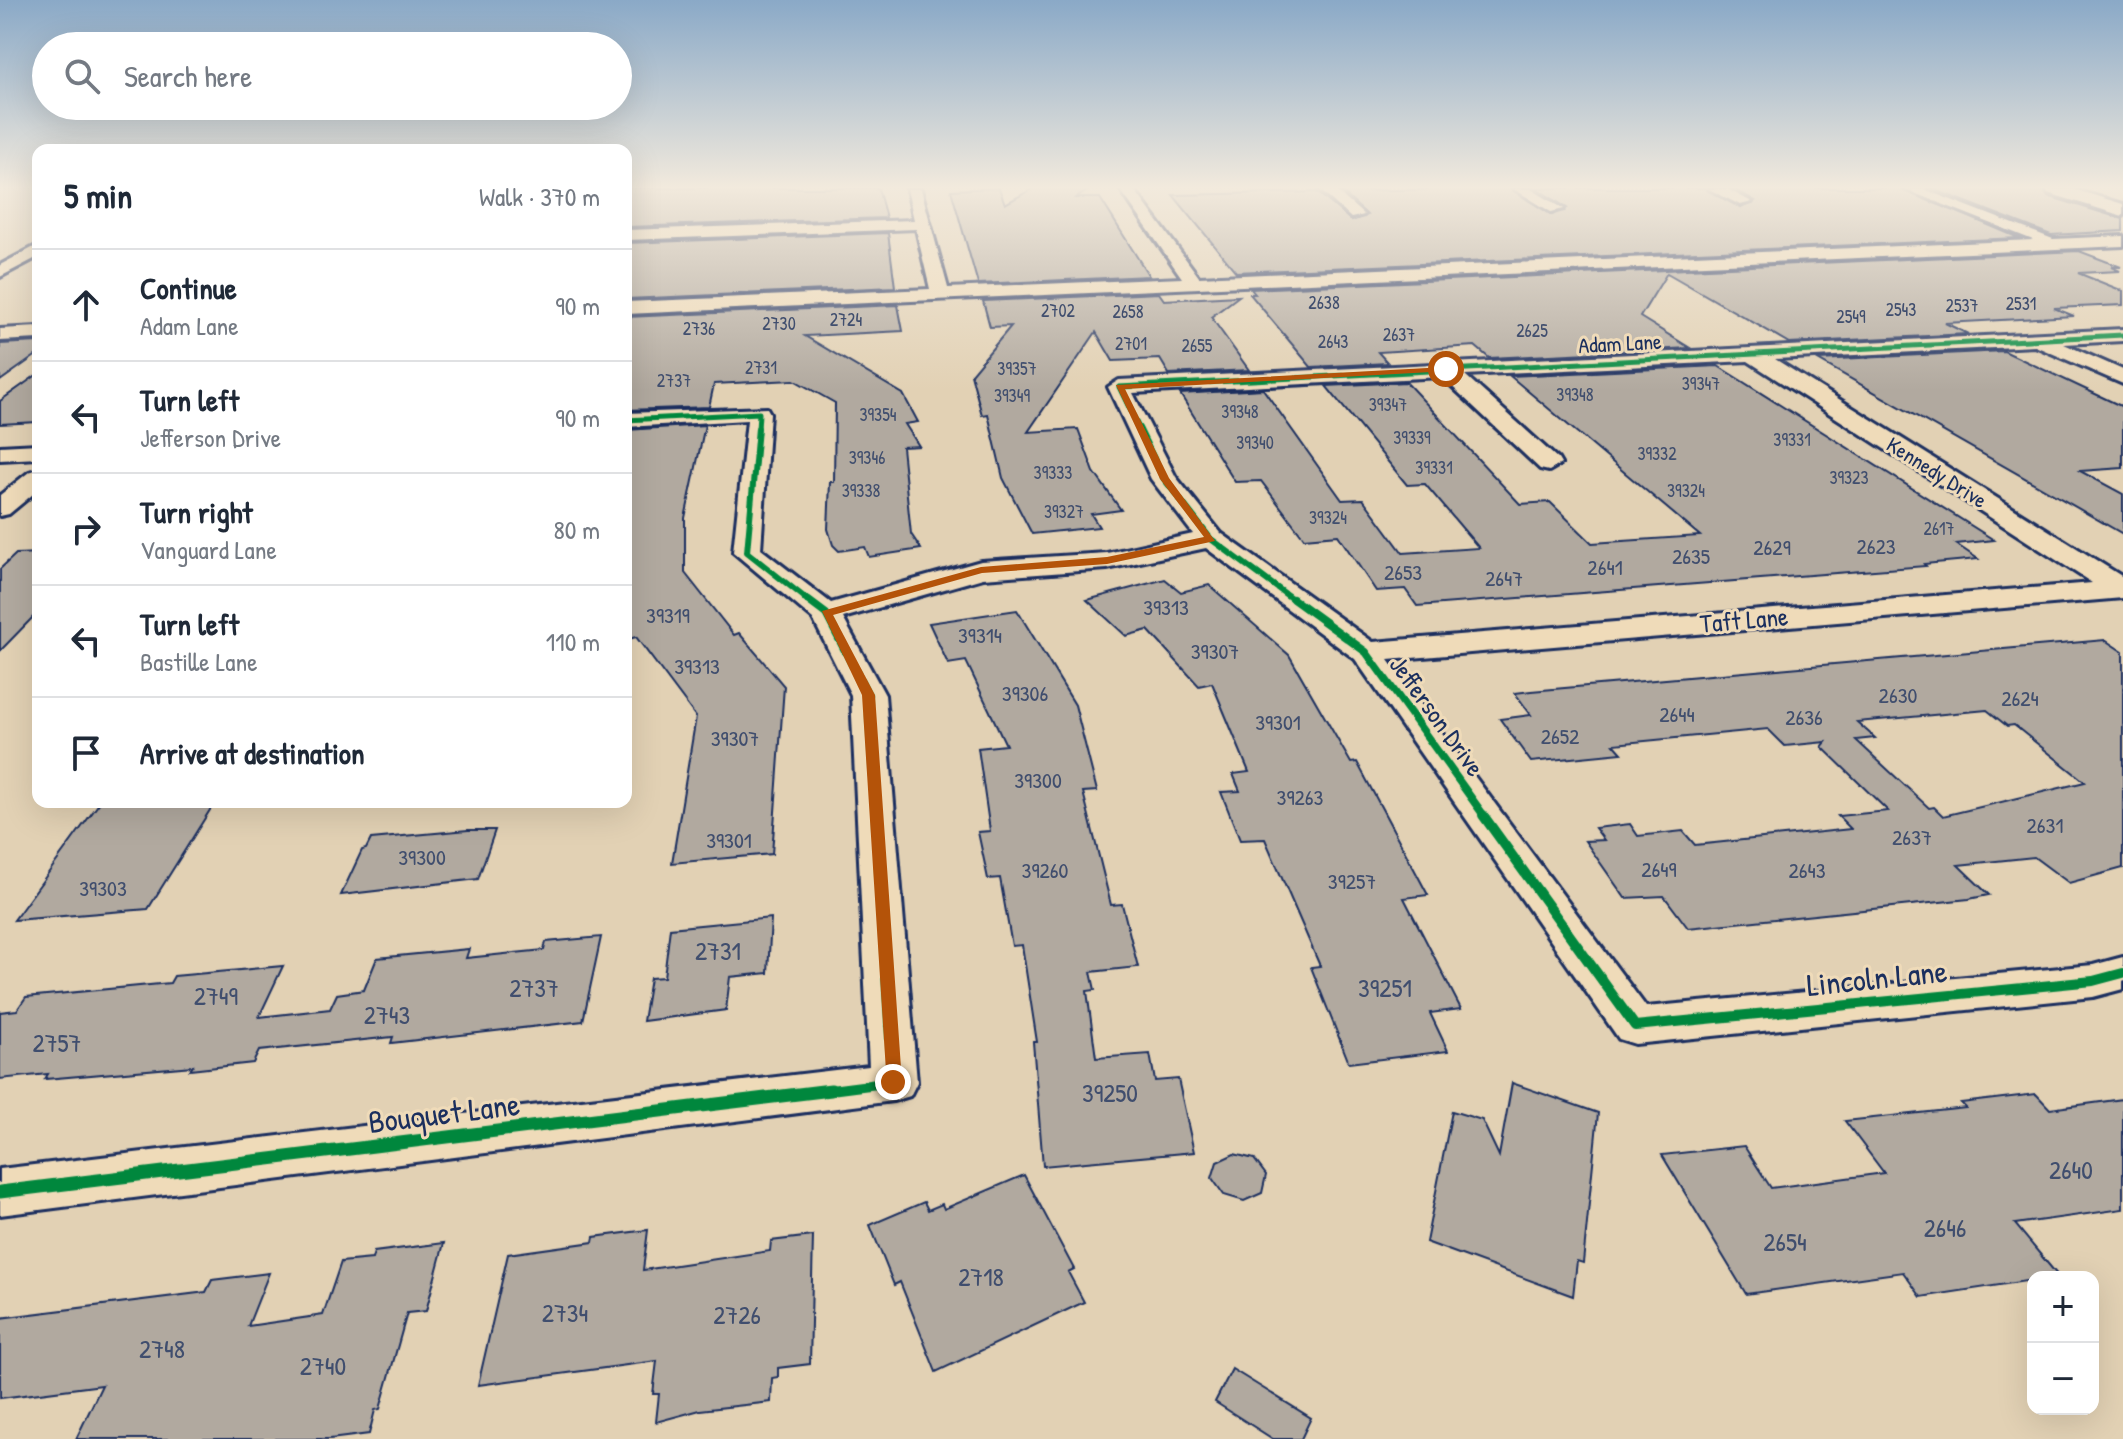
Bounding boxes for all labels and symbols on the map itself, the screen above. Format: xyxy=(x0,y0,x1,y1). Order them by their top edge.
house number: 2638 xyxy=(1308,290,1340,315)
house number: 2531 xyxy=(2006,291,2036,316)
house number: 2537 xyxy=(1945,293,1979,318)
house number: 2543 xyxy=(1886,297,1916,322)
house number: 2702 xyxy=(1041,298,1075,323)
house number: 2658 xyxy=(1112,299,1144,324)
house number: 2549 xyxy=(1836,304,1866,329)
house number: 2724 xyxy=(830,307,863,332)
house number: 2730 xyxy=(762,311,796,336)
house number: 2736 xyxy=(683,316,715,341)
house number: 2625 xyxy=(1516,318,1548,343)
house number: 2637 xyxy=(1383,322,1415,347)
street label: Adam Lane xyxy=(1578,326,1663,360)
house number: 2643 xyxy=(1318,329,1348,354)
house number: 2701 xyxy=(1115,331,1147,356)
house number: 2655 xyxy=(1182,333,1213,358)
route start xyxy=(1428,351,1464,387)
house number: 2731 xyxy=(745,355,777,380)
house number: 39357 xyxy=(997,356,1037,381)
house number: 2737 xyxy=(657,368,691,393)
house number: 39347 xyxy=(1682,371,1720,396)
house number: 39348 xyxy=(1556,382,1594,407)
house number: 39349 xyxy=(994,383,1030,408)
house number: 39347 xyxy=(1369,392,1407,417)
house number: 39348 xyxy=(1221,399,1259,424)
house number: 39354 xyxy=(859,402,897,427)
house number: 39339 xyxy=(1393,425,1431,450)
house number: 39331 xyxy=(1773,427,1811,452)
street label: Kennedy Drive xyxy=(1881,429,1993,515)
house number: 39340 xyxy=(1236,430,1274,455)
house number: 39332 xyxy=(1637,441,1677,466)
house number: 39346 xyxy=(849,445,885,470)
house number: 39331 xyxy=(1415,455,1453,480)
house number: 39333 xyxy=(1034,460,1072,485)
house number: 39323 xyxy=(1829,465,1869,490)
house number: 39338 xyxy=(842,478,881,503)
house number: 39324 xyxy=(1667,478,1705,503)
house number: 39327 xyxy=(1044,499,1084,524)
house number: 39324 xyxy=(1309,505,1347,530)
house number: 2617 xyxy=(1923,516,1955,541)
house number: 2623 xyxy=(1856,531,1896,561)
house number: 2629 xyxy=(1753,532,1791,562)
house number: 2635 xyxy=(1672,541,1710,571)
house number: 2641 xyxy=(1587,552,1623,582)
house number: 2653 xyxy=(1384,557,1422,587)
house number: 2647 xyxy=(1485,563,1523,593)
house number: 39313 xyxy=(1143,592,1189,622)
street label: Taft Lane xyxy=(1698,598,1790,641)
house number: 39319 xyxy=(646,600,690,630)
house number: 39314 xyxy=(958,620,1002,650)
house number: 39307 xyxy=(1191,636,1239,666)
street label: Jefferson Drive xyxy=(1382,648,1493,783)
house number: 39313 xyxy=(674,651,720,681)
house number: 39306 xyxy=(1002,678,1048,708)
house number: 2630 xyxy=(1879,680,1918,710)
house number: 2624 xyxy=(2001,683,2039,713)
house number: 2644 xyxy=(1659,699,1695,729)
house number: 2636 xyxy=(1785,702,1823,732)
house number: 39301 xyxy=(1255,707,1301,737)
house number: 2652 xyxy=(1541,721,1580,751)
house number: 39307 xyxy=(711,723,759,753)
house number: 39300 xyxy=(1014,765,1062,795)
house number: 39263 xyxy=(1277,782,1324,812)
house number: 2631 xyxy=(2027,810,2063,840)
house number: 2637 xyxy=(1892,822,1932,852)
house number: 39301 xyxy=(706,825,752,855)
house number: 39300 xyxy=(398,842,446,872)
house number: 2649 xyxy=(1641,854,1677,884)
house number: 39260 xyxy=(1022,855,1069,885)
house number: 2643 xyxy=(1788,855,1826,885)
house number: 39257 xyxy=(1328,866,1376,896)
house number: 39303 xyxy=(79,873,127,903)
house number: 2731 xyxy=(695,933,741,968)
street label: Lincoln Lane xyxy=(1805,949,1949,1006)
house number: 2737 xyxy=(509,970,559,1005)
house number: 39251 xyxy=(1358,970,1412,1005)
house number: 2749 xyxy=(194,978,238,1013)
house number: 2743 xyxy=(364,997,410,1032)
house number: 2757 xyxy=(33,1025,81,1060)
route end xyxy=(875,1064,911,1100)
house number: 39250 xyxy=(1082,1075,1138,1110)
street label: Bouquet Lane xyxy=(366,1082,522,1143)
house number: 2640 xyxy=(2049,1152,2093,1187)
house number: 2646 xyxy=(1924,1210,1966,1245)
house number: 2654 xyxy=(1763,1224,1807,1259)
house number: 2718 xyxy=(958,1259,1004,1294)
house number: 2734 xyxy=(542,1295,588,1330)
house number: 2726 xyxy=(713,1297,761,1332)
house number: 2748 xyxy=(139,1331,185,1366)
house number: 2740 xyxy=(300,1348,346,1383)

